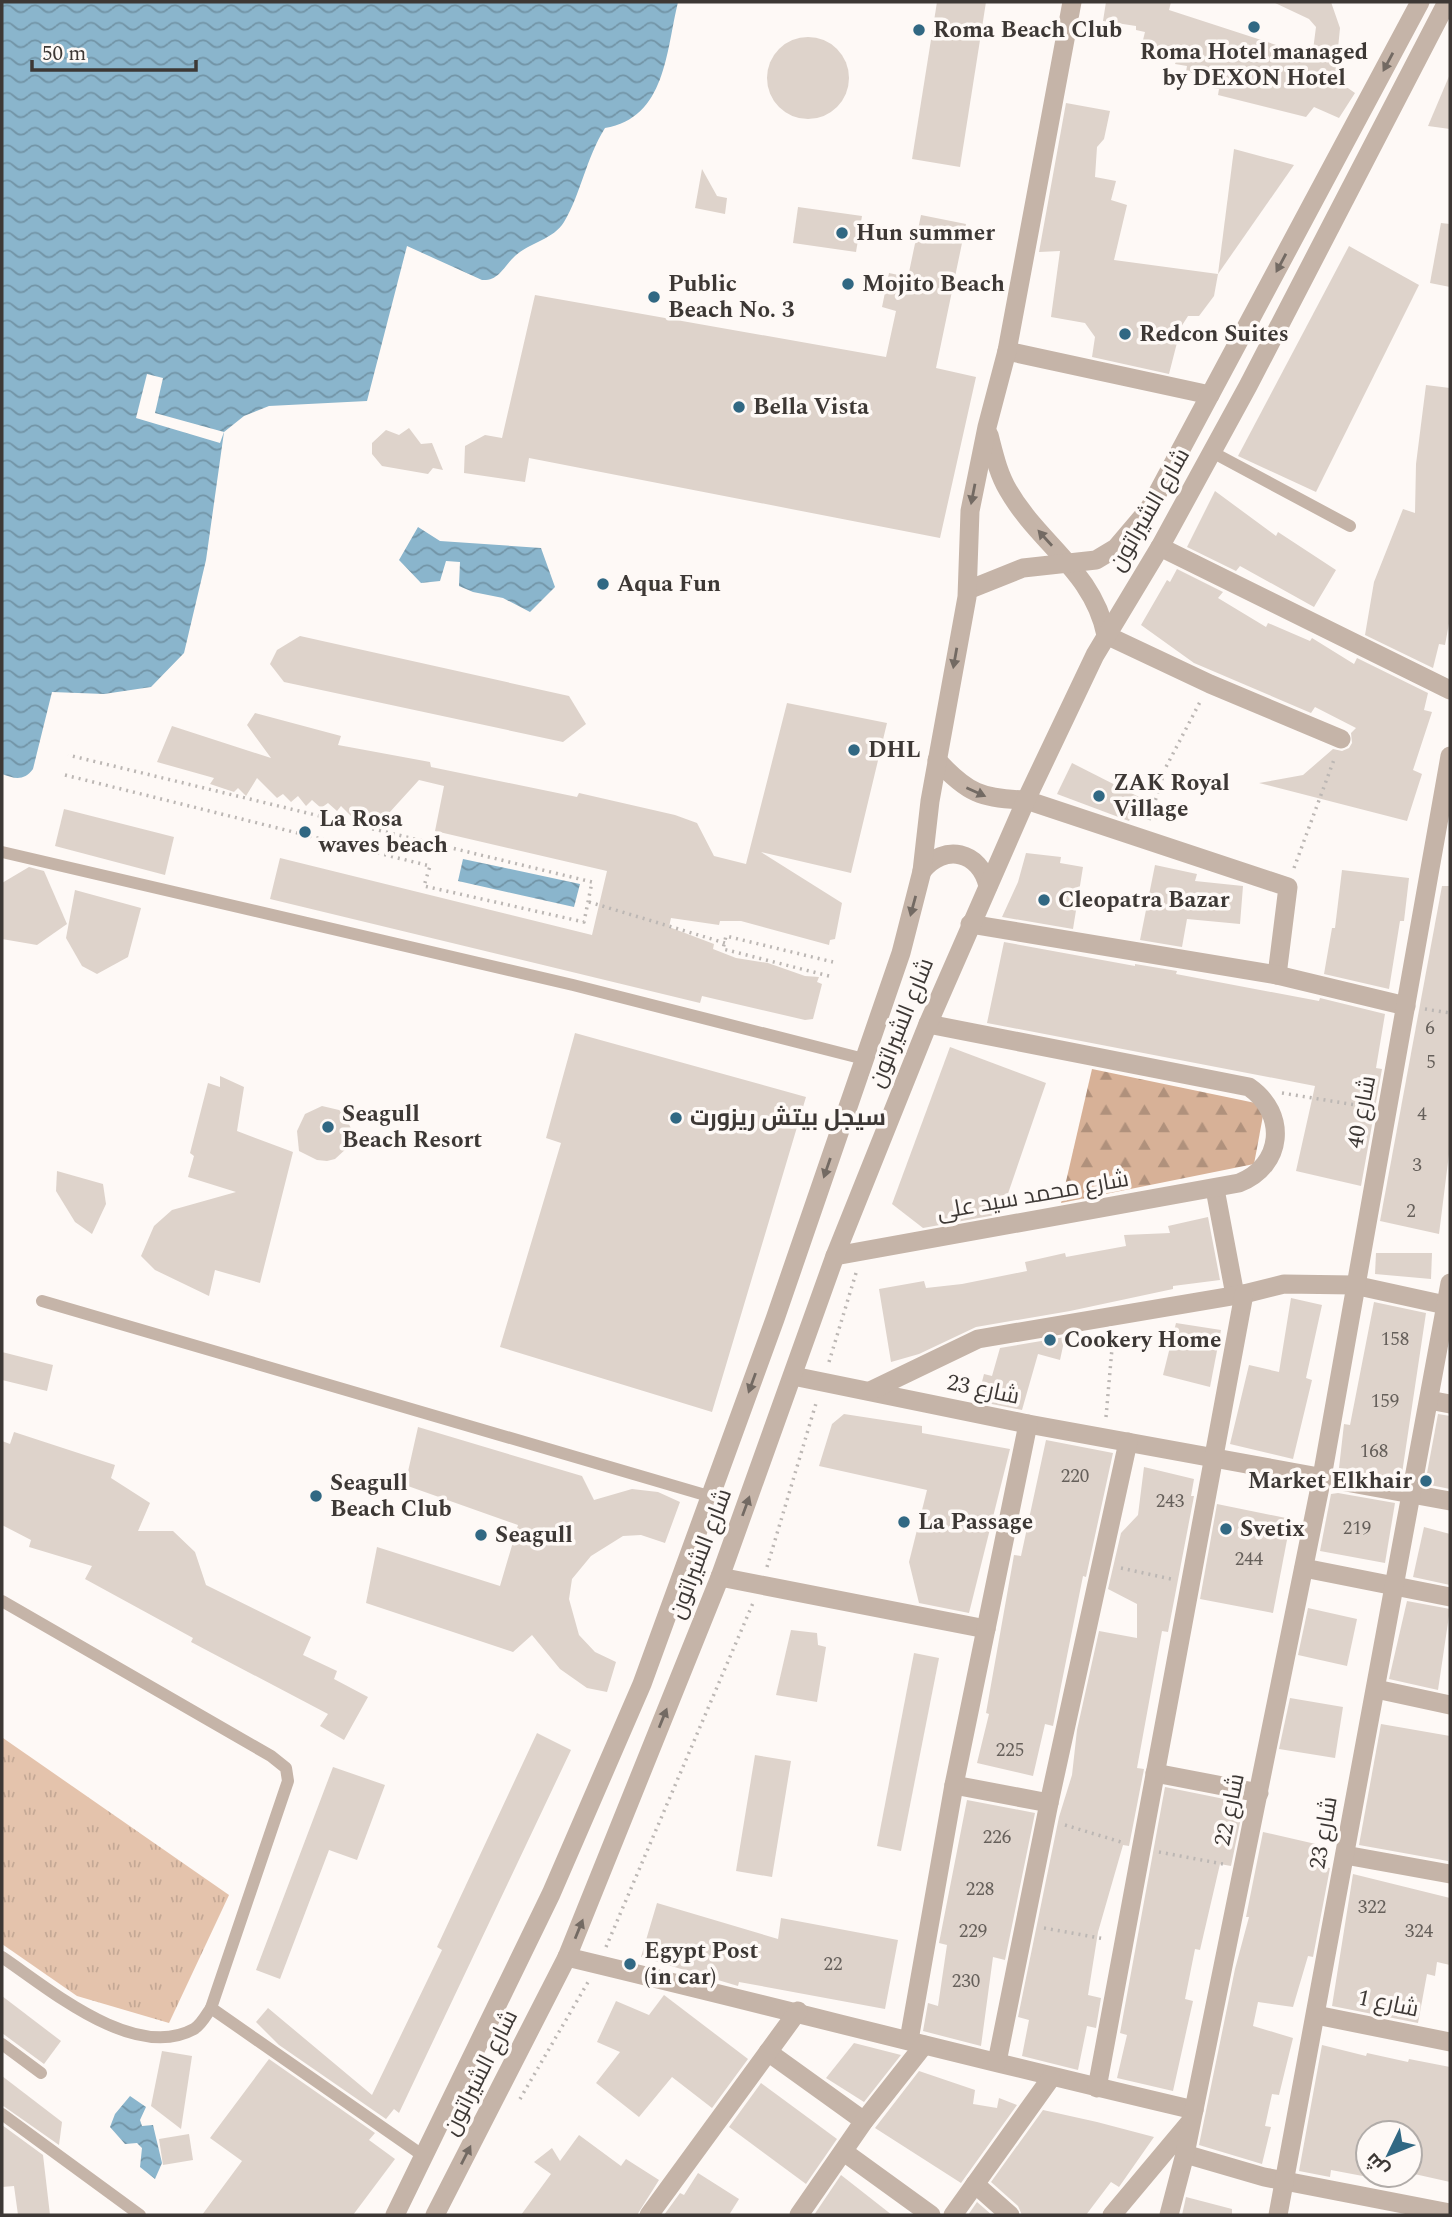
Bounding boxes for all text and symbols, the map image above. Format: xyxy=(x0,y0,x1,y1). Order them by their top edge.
place label: Roma Beach Club xyxy=(933,13,1122,48)
marker: Roma Hotel managed by DEXON Hotel xyxy=(1246,19,1262,35)
marker: Roma Beach Club xyxy=(911,22,927,38)
scale bar xyxy=(32,28,196,72)
place label: Roma Hotel managed by DEXON Hotel xyxy=(1140,35,1368,96)
text: 50 m xyxy=(42,38,86,70)
one-way arrow xyxy=(1382,52,1394,72)
place label: Hun summer xyxy=(856,216,995,251)
marker: Hun summer xyxy=(834,225,850,241)
one-way arrow xyxy=(1275,253,1286,273)
place label: Public Beach No. 3 xyxy=(668,267,795,328)
place label: Mojito Beach xyxy=(862,267,1005,302)
marker: Mojito Beach xyxy=(840,276,856,292)
marker: Public Beach No. 3 xyxy=(646,289,662,305)
place label: Redcon Suites xyxy=(1139,317,1289,352)
marker: Redcon Suites xyxy=(1117,326,1133,342)
place label: Bella Vista xyxy=(753,390,869,425)
marker: Bella Vista xyxy=(731,399,747,415)
street label: شارع الشيراتون xyxy=(1101,442,1199,578)
one-way arrow xyxy=(968,483,979,505)
one-way arrow xyxy=(1037,529,1053,547)
place label: Aqua Fun xyxy=(617,567,721,602)
marker: Aqua Fun xyxy=(595,576,611,592)
one-way arrow xyxy=(950,647,961,669)
place label: DHL xyxy=(868,733,921,768)
marker: DHL xyxy=(846,742,862,758)
place label: ZAK Royal Village xyxy=(1113,766,1230,827)
one-way arrow xyxy=(966,786,986,798)
marker: ZAK Royal Village xyxy=(1091,788,1107,804)
place label: La Rosa waves beach xyxy=(318,802,448,863)
marker: La Rosa waves beach xyxy=(297,824,313,840)
place label: Cleopatra Bazar xyxy=(1058,883,1230,918)
marker: Cleopatra Bazar xyxy=(1036,892,1052,908)
one-way arrow xyxy=(907,895,918,917)
street label: شارع الشيراتون xyxy=(860,953,944,1093)
house number: 6 xyxy=(1425,1014,1435,1043)
house number: 5 xyxy=(1426,1048,1436,1077)
street label: شارع 40 xyxy=(1338,1073,1386,1151)
place label: Seagull Beach Resort xyxy=(342,1097,482,1158)
house number: 4 xyxy=(1417,1100,1427,1129)
place label: سيجل بيتش ريزورت xyxy=(690,1101,886,1136)
marker: سيجل بيتش ريزورت xyxy=(668,1110,684,1126)
marker: Seagull Beach Resort xyxy=(320,1119,336,1135)
house number: 3 xyxy=(1412,1151,1422,1180)
one-way arrow xyxy=(821,1158,832,1179)
street label: شارع محمد سيد على xyxy=(934,1162,1132,1230)
house number: 2 xyxy=(1406,1197,1416,1226)
place label: Cookery Home xyxy=(1064,1323,1221,1358)
house number: 158 xyxy=(1381,1325,1409,1354)
marker: Cookery Home xyxy=(1042,1332,1058,1348)
street label: شارع 23 xyxy=(944,1365,1022,1415)
one-way arrow xyxy=(746,1373,757,1394)
house number: 159 xyxy=(1371,1387,1399,1416)
house number: 168 xyxy=(1360,1437,1388,1466)
house number: 220 xyxy=(1061,1462,1089,1491)
place label: Market Elkhair xyxy=(1248,1464,1412,1499)
place label: Seagull Beach Club xyxy=(330,1466,452,1527)
marker: Market Elkhair xyxy=(1418,1473,1434,1489)
street label: شارع الشيراتون xyxy=(660,1484,742,1624)
house number: 243 xyxy=(1156,1487,1185,1516)
marker: Seagull Beach Club xyxy=(308,1488,324,1504)
one-way arrow xyxy=(740,1496,751,1517)
place label: La Passage xyxy=(918,1505,1033,1540)
place label: Svetix xyxy=(1240,1512,1305,1547)
marker: La Passage xyxy=(896,1514,912,1530)
house number: 219 xyxy=(1343,1514,1371,1543)
place label: Seagull xyxy=(495,1518,573,1553)
marker: Svetix xyxy=(1218,1521,1234,1537)
marker: Seagull xyxy=(473,1527,489,1543)
house number: 244 xyxy=(1235,1545,1264,1574)
one-way arrow xyxy=(658,1707,669,1728)
house number: 225 xyxy=(996,1736,1024,1765)
street label: شارع 22 xyxy=(1205,1771,1255,1849)
street label: شارع 23 xyxy=(1300,1794,1348,1872)
house number: 226 xyxy=(983,1823,1011,1852)
house number: 228 xyxy=(966,1875,994,1904)
house number: 322 xyxy=(1358,1893,1386,1922)
house number: 229 xyxy=(959,1917,987,1946)
house number: 324 xyxy=(1405,1917,1434,1946)
one-way arrow xyxy=(573,1919,584,1940)
place label: Egypt Post (in car) xyxy=(644,1934,758,1995)
house number: 22 xyxy=(823,1950,843,1979)
marker: Egypt Post (in car) xyxy=(622,1956,638,1972)
house number: 230 xyxy=(952,1967,980,1996)
street label: شارع 1 xyxy=(1354,1980,1422,2028)
street label: شارع الشيراتون xyxy=(434,2004,528,2142)
north arrow xyxy=(1354,2119,1424,2189)
one-way arrow xyxy=(461,2145,472,2165)
text: ش xyxy=(1359,2146,1397,2183)

